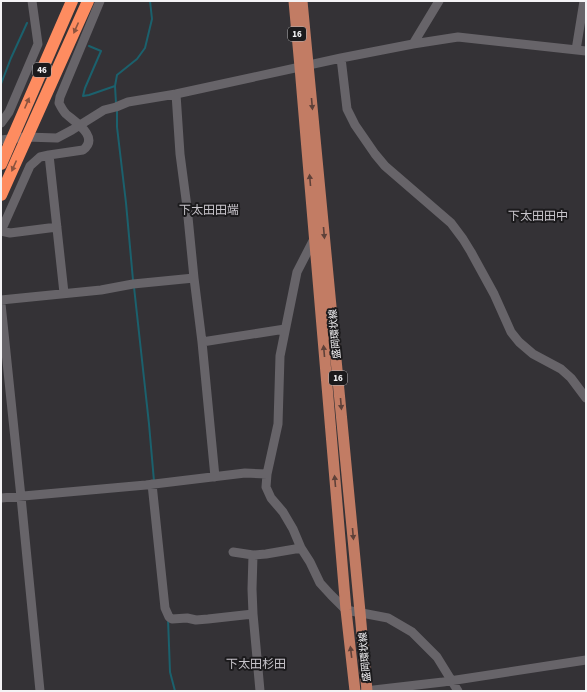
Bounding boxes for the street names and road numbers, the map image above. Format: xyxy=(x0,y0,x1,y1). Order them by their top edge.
road number: 16 xyxy=(288,27,306,41)
road number: 46 xyxy=(33,63,51,77)
street label: 盛岡環状線 xyxy=(326,308,344,359)
road number: 16 xyxy=(329,371,347,385)
street label: 盛岡環状線 xyxy=(356,631,374,682)

